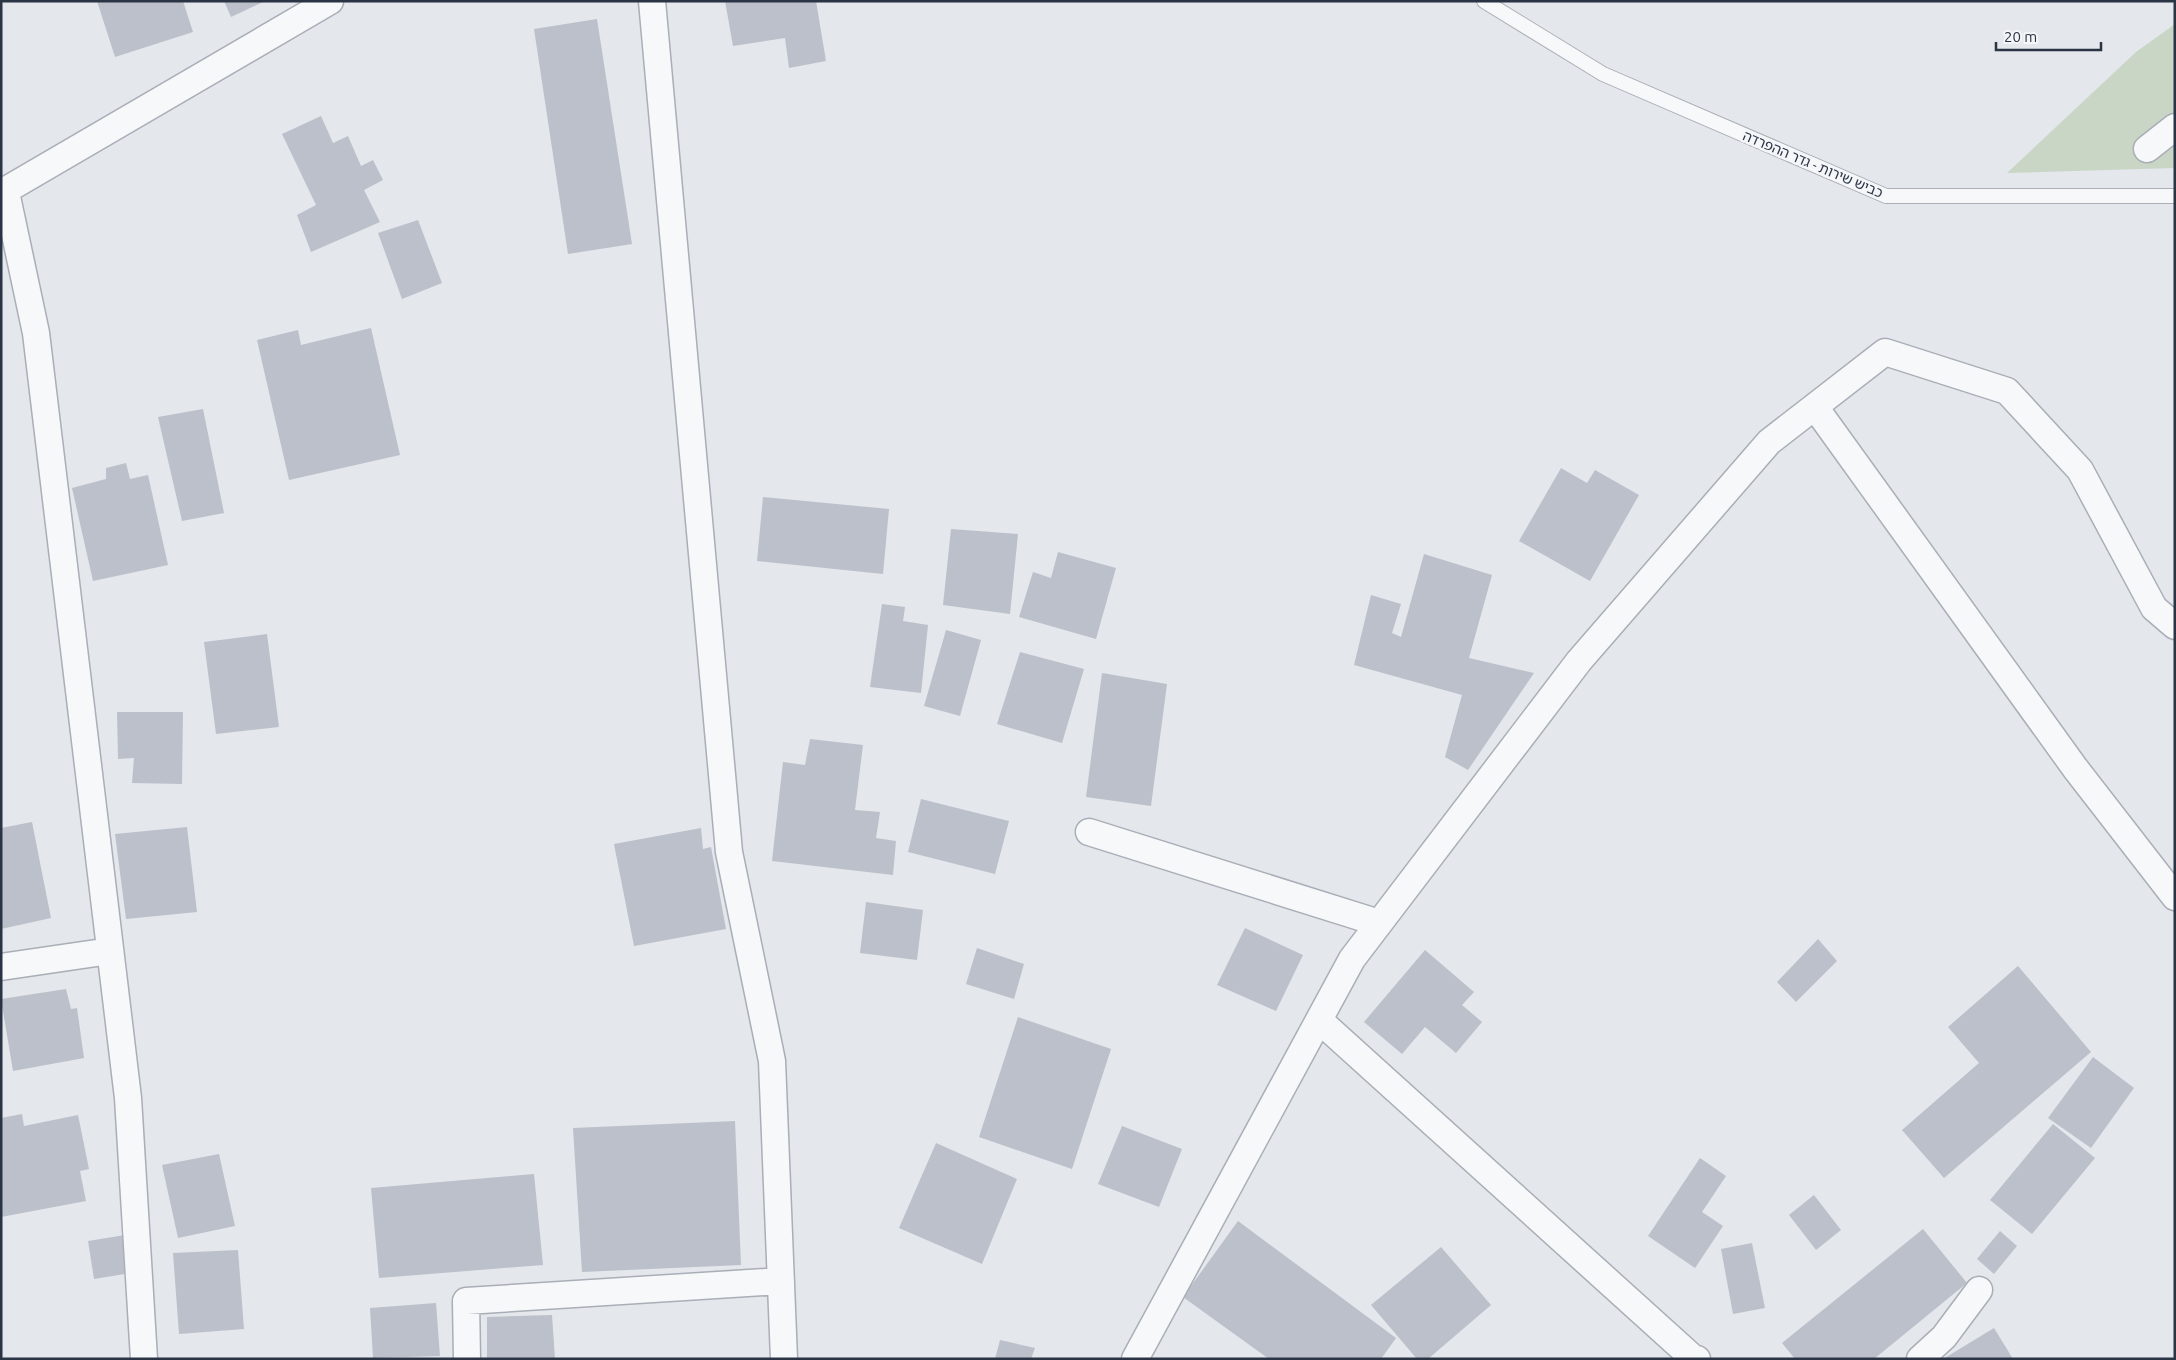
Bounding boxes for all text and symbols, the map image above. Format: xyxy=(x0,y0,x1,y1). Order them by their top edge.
scale bar xyxy=(1996,20,2101,52)
text: 20 m xyxy=(2004,28,2037,45)
street label: כביש שירות - גדר ההפרדה xyxy=(1741,127,1885,201)

